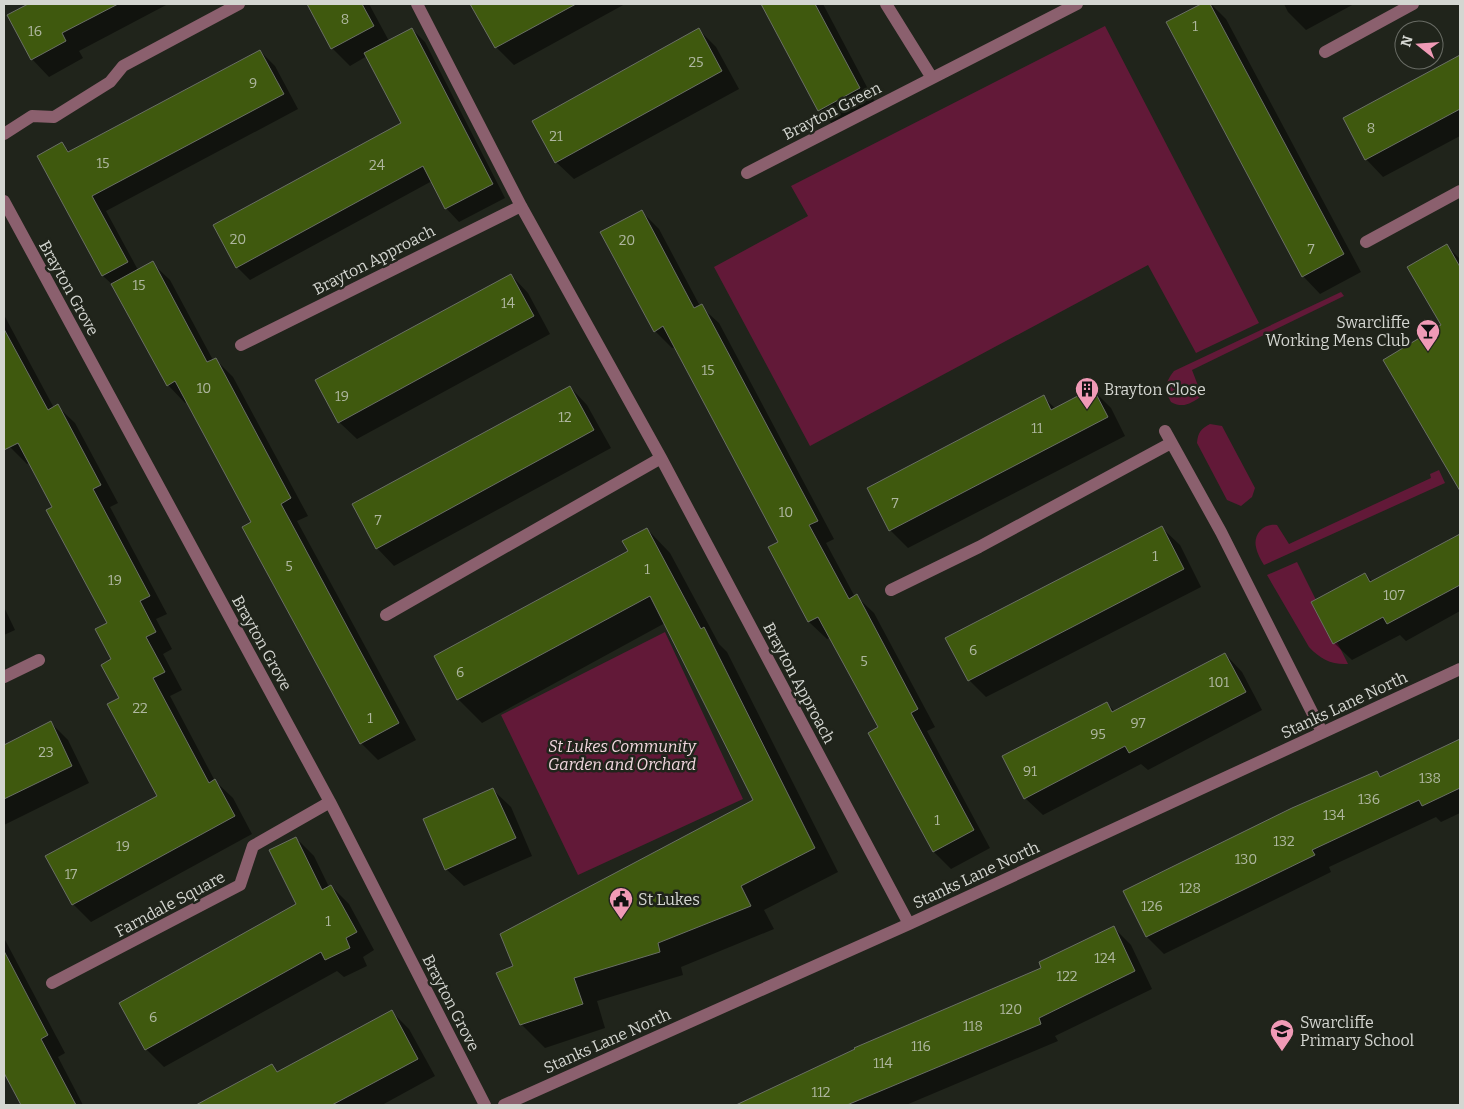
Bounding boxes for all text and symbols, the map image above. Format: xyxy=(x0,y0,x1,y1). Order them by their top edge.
house number: 8 xyxy=(341,11,349,28)
house number: 1 xyxy=(1192,18,1198,35)
north arrow xyxy=(1394,20,1444,70)
house number: 16 xyxy=(28,23,42,40)
text: N xyxy=(1397,34,1417,49)
house number: 25 xyxy=(688,54,704,71)
house number: 9 xyxy=(249,75,257,92)
street label: Brayton Green xyxy=(780,78,884,144)
house number: 8 xyxy=(1367,120,1375,137)
house number: 21 xyxy=(549,128,563,145)
house number: 15 xyxy=(96,155,110,172)
house number: 24 xyxy=(369,157,385,174)
street label: Brayton Approach xyxy=(310,221,438,299)
house number: 20 xyxy=(230,231,246,248)
house number: 20 xyxy=(619,232,635,249)
street label: Brayton Grove xyxy=(35,237,103,339)
house number: 7 xyxy=(1307,241,1315,258)
house number: 15 xyxy=(132,277,146,294)
house number: 14 xyxy=(501,295,515,312)
place label: Swarcliffe Working Mens Club xyxy=(1266,313,1410,350)
bar icon: Swarcliffe Working Mens Club xyxy=(1415,318,1441,352)
house number: 15 xyxy=(701,362,715,379)
building icon: Brayton Close xyxy=(1074,376,1100,410)
house number: 10 xyxy=(197,380,211,397)
place label: Brayton Close xyxy=(1104,380,1206,399)
house number: 19 xyxy=(335,388,349,405)
house number: 12 xyxy=(558,409,572,426)
house number: 11 xyxy=(1031,420,1043,437)
house number: 7 xyxy=(891,495,899,512)
house number: 10 xyxy=(779,504,793,521)
house number: 7 xyxy=(374,512,382,529)
house number: 1 xyxy=(1152,548,1158,565)
house number: 5 xyxy=(285,558,293,575)
house number: 1 xyxy=(644,561,650,578)
house number: 19 xyxy=(108,572,122,589)
house number: 107 xyxy=(1383,587,1405,604)
street label: Brayton Grove xyxy=(228,592,296,694)
street label: Brayton Approach xyxy=(759,619,839,747)
house number: 6 xyxy=(969,642,977,659)
house number: 5 xyxy=(860,653,868,670)
house number: 6 xyxy=(456,664,464,681)
street label: Stanks Lane North xyxy=(1278,667,1410,743)
house number: 101 xyxy=(1209,674,1229,691)
house number: 22 xyxy=(132,700,148,717)
house number: 1 xyxy=(367,710,373,727)
house number: 97 xyxy=(1130,715,1146,732)
house number: 95 xyxy=(1090,726,1106,743)
park label: St Lukes Community Garden and Orchard xyxy=(548,737,697,774)
house number: 23 xyxy=(38,744,54,761)
house number: 91 xyxy=(1023,763,1037,780)
house number: 138 xyxy=(1419,770,1441,787)
house number: 136 xyxy=(1358,791,1380,808)
house number: 134 xyxy=(1323,807,1345,824)
house number: 1 xyxy=(934,812,940,829)
house number: 132 xyxy=(1273,833,1295,850)
street label: Stanks Lane North xyxy=(910,837,1042,913)
house number: 19 xyxy=(116,838,130,855)
house number: 130 xyxy=(1235,851,1257,868)
house number: 17 xyxy=(65,866,77,883)
street label: Farndale Square xyxy=(112,867,228,941)
house number: 128 xyxy=(1179,880,1201,897)
public building icon: St Lukes xyxy=(608,886,634,920)
place label: St Lukes xyxy=(638,890,700,909)
house number: 126 xyxy=(1141,898,1163,915)
house number: 1 xyxy=(325,913,331,930)
house number: 124 xyxy=(1094,950,1116,967)
street label: Brayton Grove xyxy=(419,952,483,1054)
house number: 122 xyxy=(1057,968,1077,985)
house number: 120 xyxy=(1000,1001,1022,1018)
street label: Stanks Lane North xyxy=(541,1004,674,1078)
house number: 6 xyxy=(149,1009,157,1026)
place label: Swarcliffe Primary School xyxy=(1300,1013,1415,1050)
house number: 118 xyxy=(963,1018,983,1035)
school or university icon: Swarcliffe Primary School xyxy=(1269,1018,1295,1052)
house number: 116 xyxy=(911,1038,931,1055)
house number: 114 xyxy=(873,1055,893,1072)
house number: 112 xyxy=(812,1084,830,1101)

